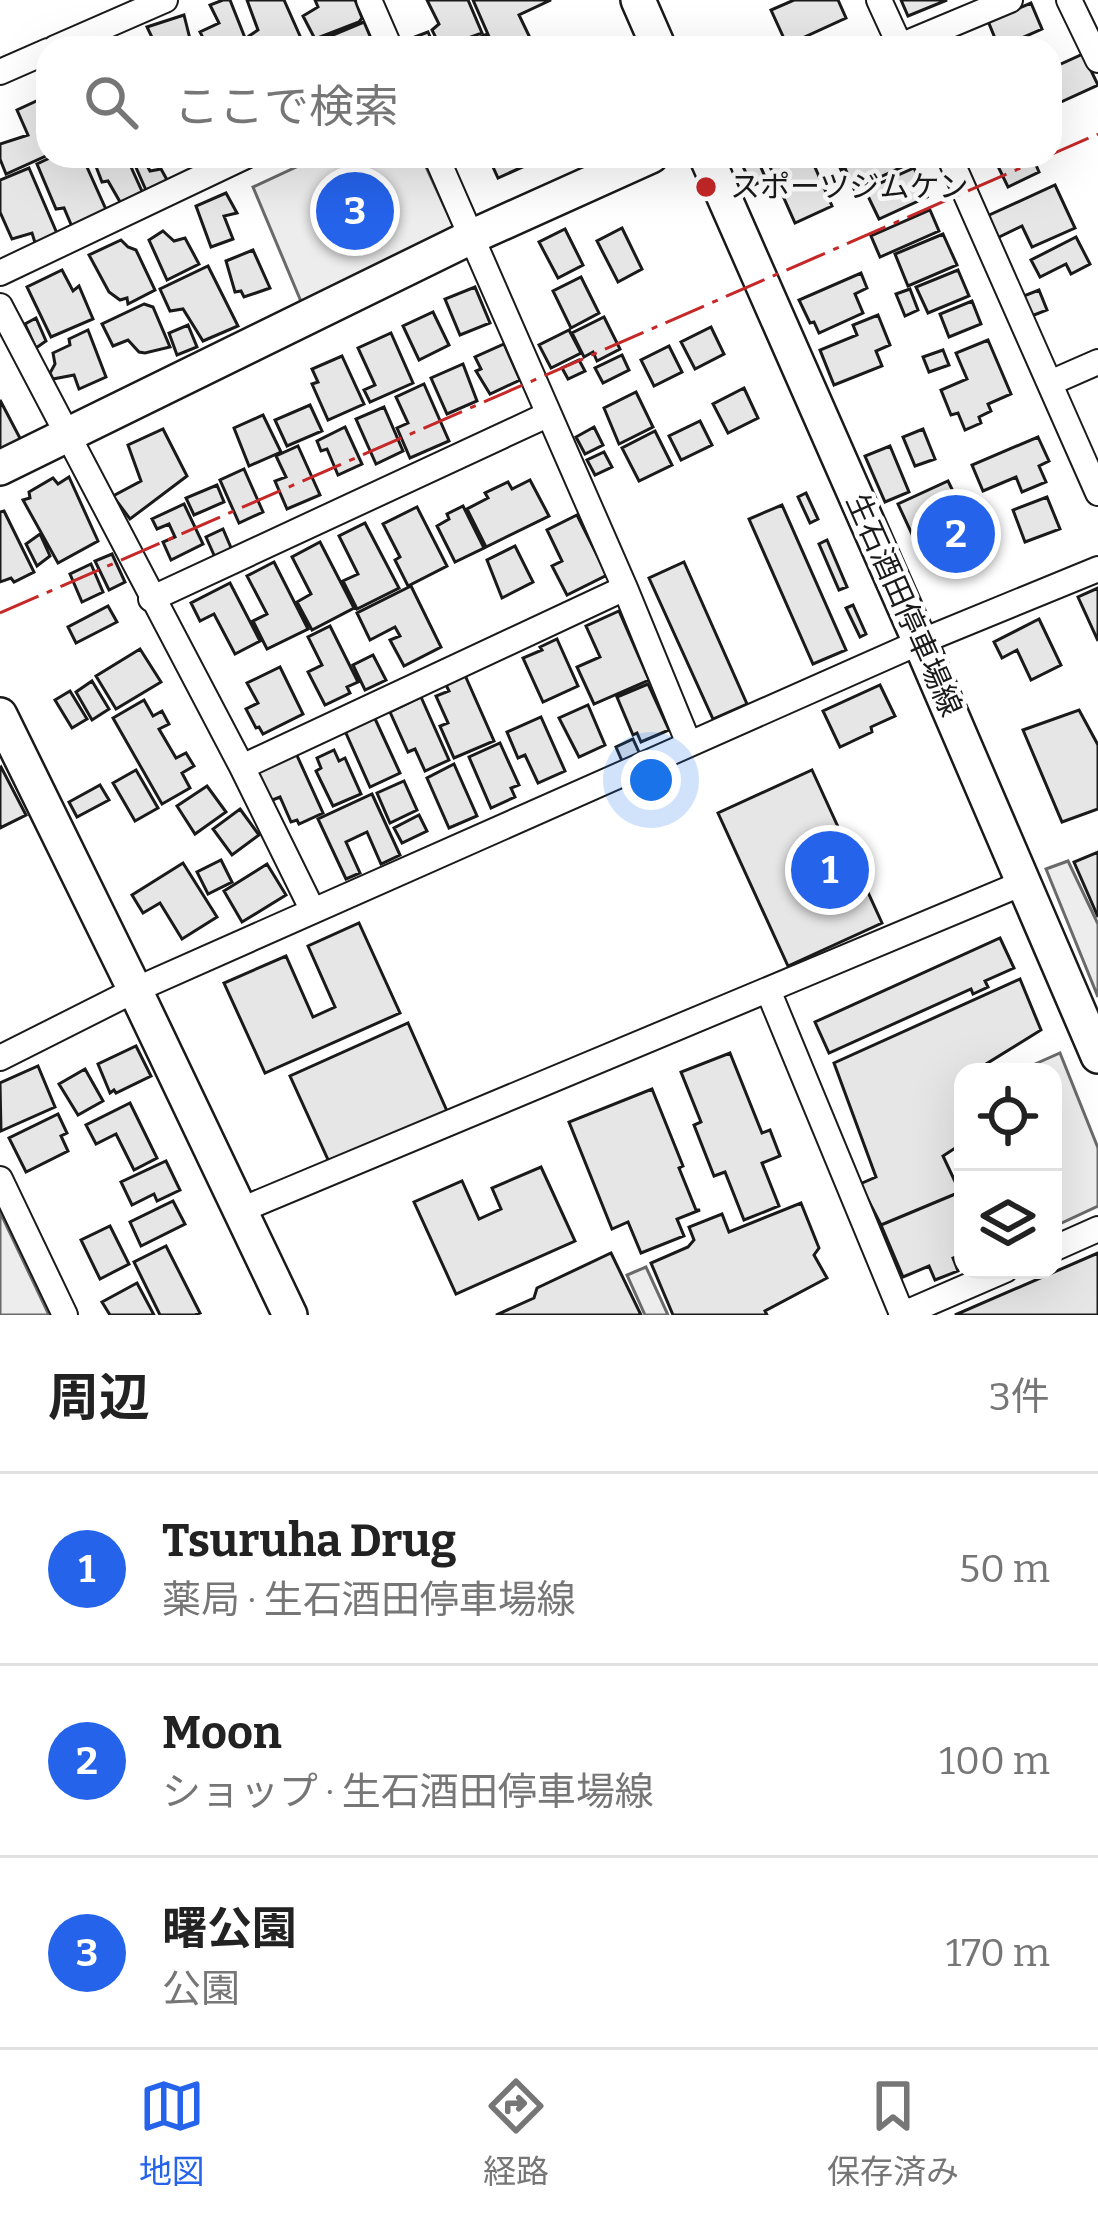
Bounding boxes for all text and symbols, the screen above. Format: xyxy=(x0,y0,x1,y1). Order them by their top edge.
search box xyxy=(36,36,1062,168)
icon: search xyxy=(78,69,144,135)
text: ここで検索 xyxy=(174,80,399,134)
pin: 3 xyxy=(316,166,394,256)
place label: スポーツジムケン xyxy=(730,169,969,205)
marker: スポーツジムケン xyxy=(693,174,719,200)
street label: 生石酒田停車場線 xyxy=(839,488,969,722)
pin: 2 xyxy=(917,489,995,579)
your location xyxy=(621,750,681,810)
pin: 1 xyxy=(791,825,869,915)
map controls xyxy=(954,1063,1062,1279)
button: locate xyxy=(954,1063,1062,1171)
button: layers xyxy=(954,1171,1062,1279)
text: 周辺 xyxy=(48,1367,150,1429)
text: 3件 xyxy=(989,1374,1050,1420)
text: Tsuruha Drug xyxy=(162,1514,457,1568)
text: 1 xyxy=(79,1546,95,1592)
text: 50 m xyxy=(959,1546,1050,1592)
text: 薬局 · 生石酒田停車場線 xyxy=(162,1577,576,1623)
text: Moon xyxy=(162,1706,282,1760)
text: 2 xyxy=(76,1738,98,1784)
text: 100 m xyxy=(939,1738,1050,1784)
text: ショップ · 生石酒田停車場線 xyxy=(162,1769,654,1815)
text: 曙公園 xyxy=(162,1902,297,1956)
text: 3 xyxy=(76,1930,98,1976)
text: 170 m xyxy=(946,1930,1050,1976)
text: 公園 xyxy=(162,1966,240,2012)
tab: 地図 xyxy=(139,2073,205,2193)
tab: 経路 xyxy=(483,2073,549,2193)
tab: 保存済み xyxy=(827,2073,959,2193)

